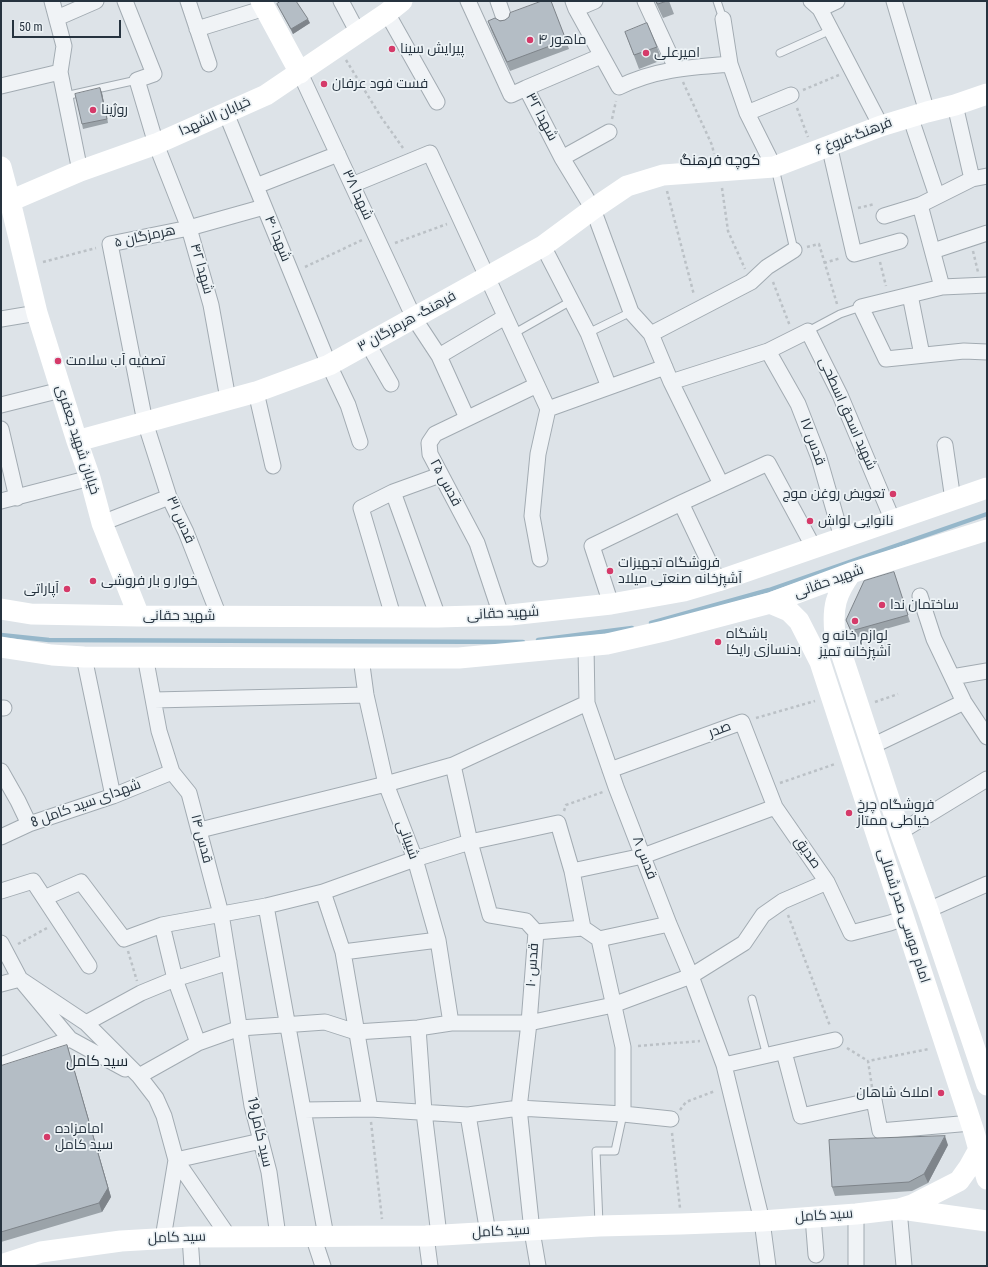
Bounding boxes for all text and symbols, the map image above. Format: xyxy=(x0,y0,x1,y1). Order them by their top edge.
scale bar xyxy=(14,12,123,38)
text: 50 m xyxy=(19,20,43,34)
place label: ماهور ۴ xyxy=(538,32,587,48)
marker: ماهور ۴ xyxy=(525,35,535,45)
place label: پیرایش سینا xyxy=(400,41,464,57)
marker: پیرایش سینا xyxy=(387,44,397,54)
place label: امیرعلی xyxy=(654,45,700,61)
marker: امیرعلی xyxy=(641,48,651,58)
place label: فست فود عرفان xyxy=(332,76,428,92)
marker: فست فود عرفان xyxy=(319,79,329,89)
street label: شهدا ۳۲ xyxy=(521,90,561,144)
street label: خیابان الشهدا xyxy=(177,94,253,140)
place label: روژینا xyxy=(101,102,128,118)
marker: روژینا xyxy=(88,105,98,115)
street label: فرهنگ-فروغ ۶ xyxy=(813,115,895,159)
district label: کوچه فرهنگ xyxy=(680,152,760,170)
street label: شهدا ۳۸ xyxy=(338,167,376,223)
street label: شهدا ۴۰ xyxy=(260,214,294,264)
street label: هرمزگان ۵ xyxy=(113,222,177,252)
street label: شهدا ۴۲ xyxy=(186,242,216,296)
street label: فرهنگ- هرمزگان ۳ xyxy=(355,288,459,356)
place label: تصفیه آب سلامت xyxy=(66,353,165,369)
street label: شهید اسحق اسطحی xyxy=(815,355,879,473)
marker: تصفیه آب سلامت xyxy=(53,356,63,366)
street label: خیابان شهید جعفری xyxy=(51,383,103,497)
street label: قدس ۱۷ xyxy=(796,416,828,468)
street label: قدس ۲۵ xyxy=(426,456,464,510)
place label: تعویض روغن موج xyxy=(782,486,885,502)
marker: تعویض روغن موج xyxy=(888,489,898,499)
street label: قدس ۳۱ xyxy=(162,494,198,546)
place label: نانوایی لواش xyxy=(818,513,893,529)
marker: نانوایی لواش xyxy=(805,516,815,526)
place label: فروشگاه تجهیزات آشپزخانه صنعتی میلاد xyxy=(618,555,742,588)
street label: شهید حقانی xyxy=(792,562,866,602)
marker: فروشگاه تجهیزات آشپزخانه صنعتی میلاد xyxy=(605,566,615,576)
place label: خوار و بار فروشی xyxy=(101,573,197,589)
marker: خوار و بار فروشی xyxy=(88,576,98,586)
place label: آپاراتی xyxy=(24,581,59,597)
marker: آپاراتی xyxy=(62,584,72,594)
place label: ساختمان ندا xyxy=(890,597,959,613)
marker: ساختمان ندا xyxy=(877,600,887,610)
street label: شهید حقانی xyxy=(466,604,540,624)
street label: شهید حقانی xyxy=(143,608,215,624)
marker: لوازم خانه و آشپزخانه تمیز xyxy=(850,616,860,626)
place label: باشگاه بدنسازی رایکا xyxy=(726,626,801,658)
place label: لوازم خانه و آشپزخانه تمیز xyxy=(819,628,891,660)
marker: باشگاه بدنسازی رایکا xyxy=(713,637,723,647)
street label: صدر xyxy=(706,718,734,742)
street label: شهدای سید کامل 8 xyxy=(29,776,143,832)
place label: فروشگاه چرخ خیاطی ممتاز xyxy=(857,797,934,830)
marker: فروشگاه چرخ خیاطی ممتاز xyxy=(844,808,854,818)
street label: قدس ۱۴ xyxy=(186,813,216,865)
street label: شیبانی xyxy=(392,818,422,862)
street label: قدس ۸ xyxy=(628,834,660,882)
street label: صدیق xyxy=(790,834,824,872)
street label: امام موسی صدر شمالی xyxy=(873,847,933,985)
street label: قدس ۱۰ xyxy=(523,942,543,988)
district label: سید کامل xyxy=(66,1053,128,1071)
place label: املاک شاهان xyxy=(856,1085,933,1101)
marker: املاک شاهان xyxy=(936,1088,946,1098)
street label: سید کامل19 xyxy=(243,1095,275,1169)
place label: امامزاده سید کامل xyxy=(55,1121,113,1154)
marker: امامزاده سید کامل xyxy=(42,1132,52,1142)
street label: سید کامل xyxy=(794,1206,854,1226)
street label: سید کامل xyxy=(472,1222,530,1242)
street label: سید کامل xyxy=(148,1229,206,1247)

